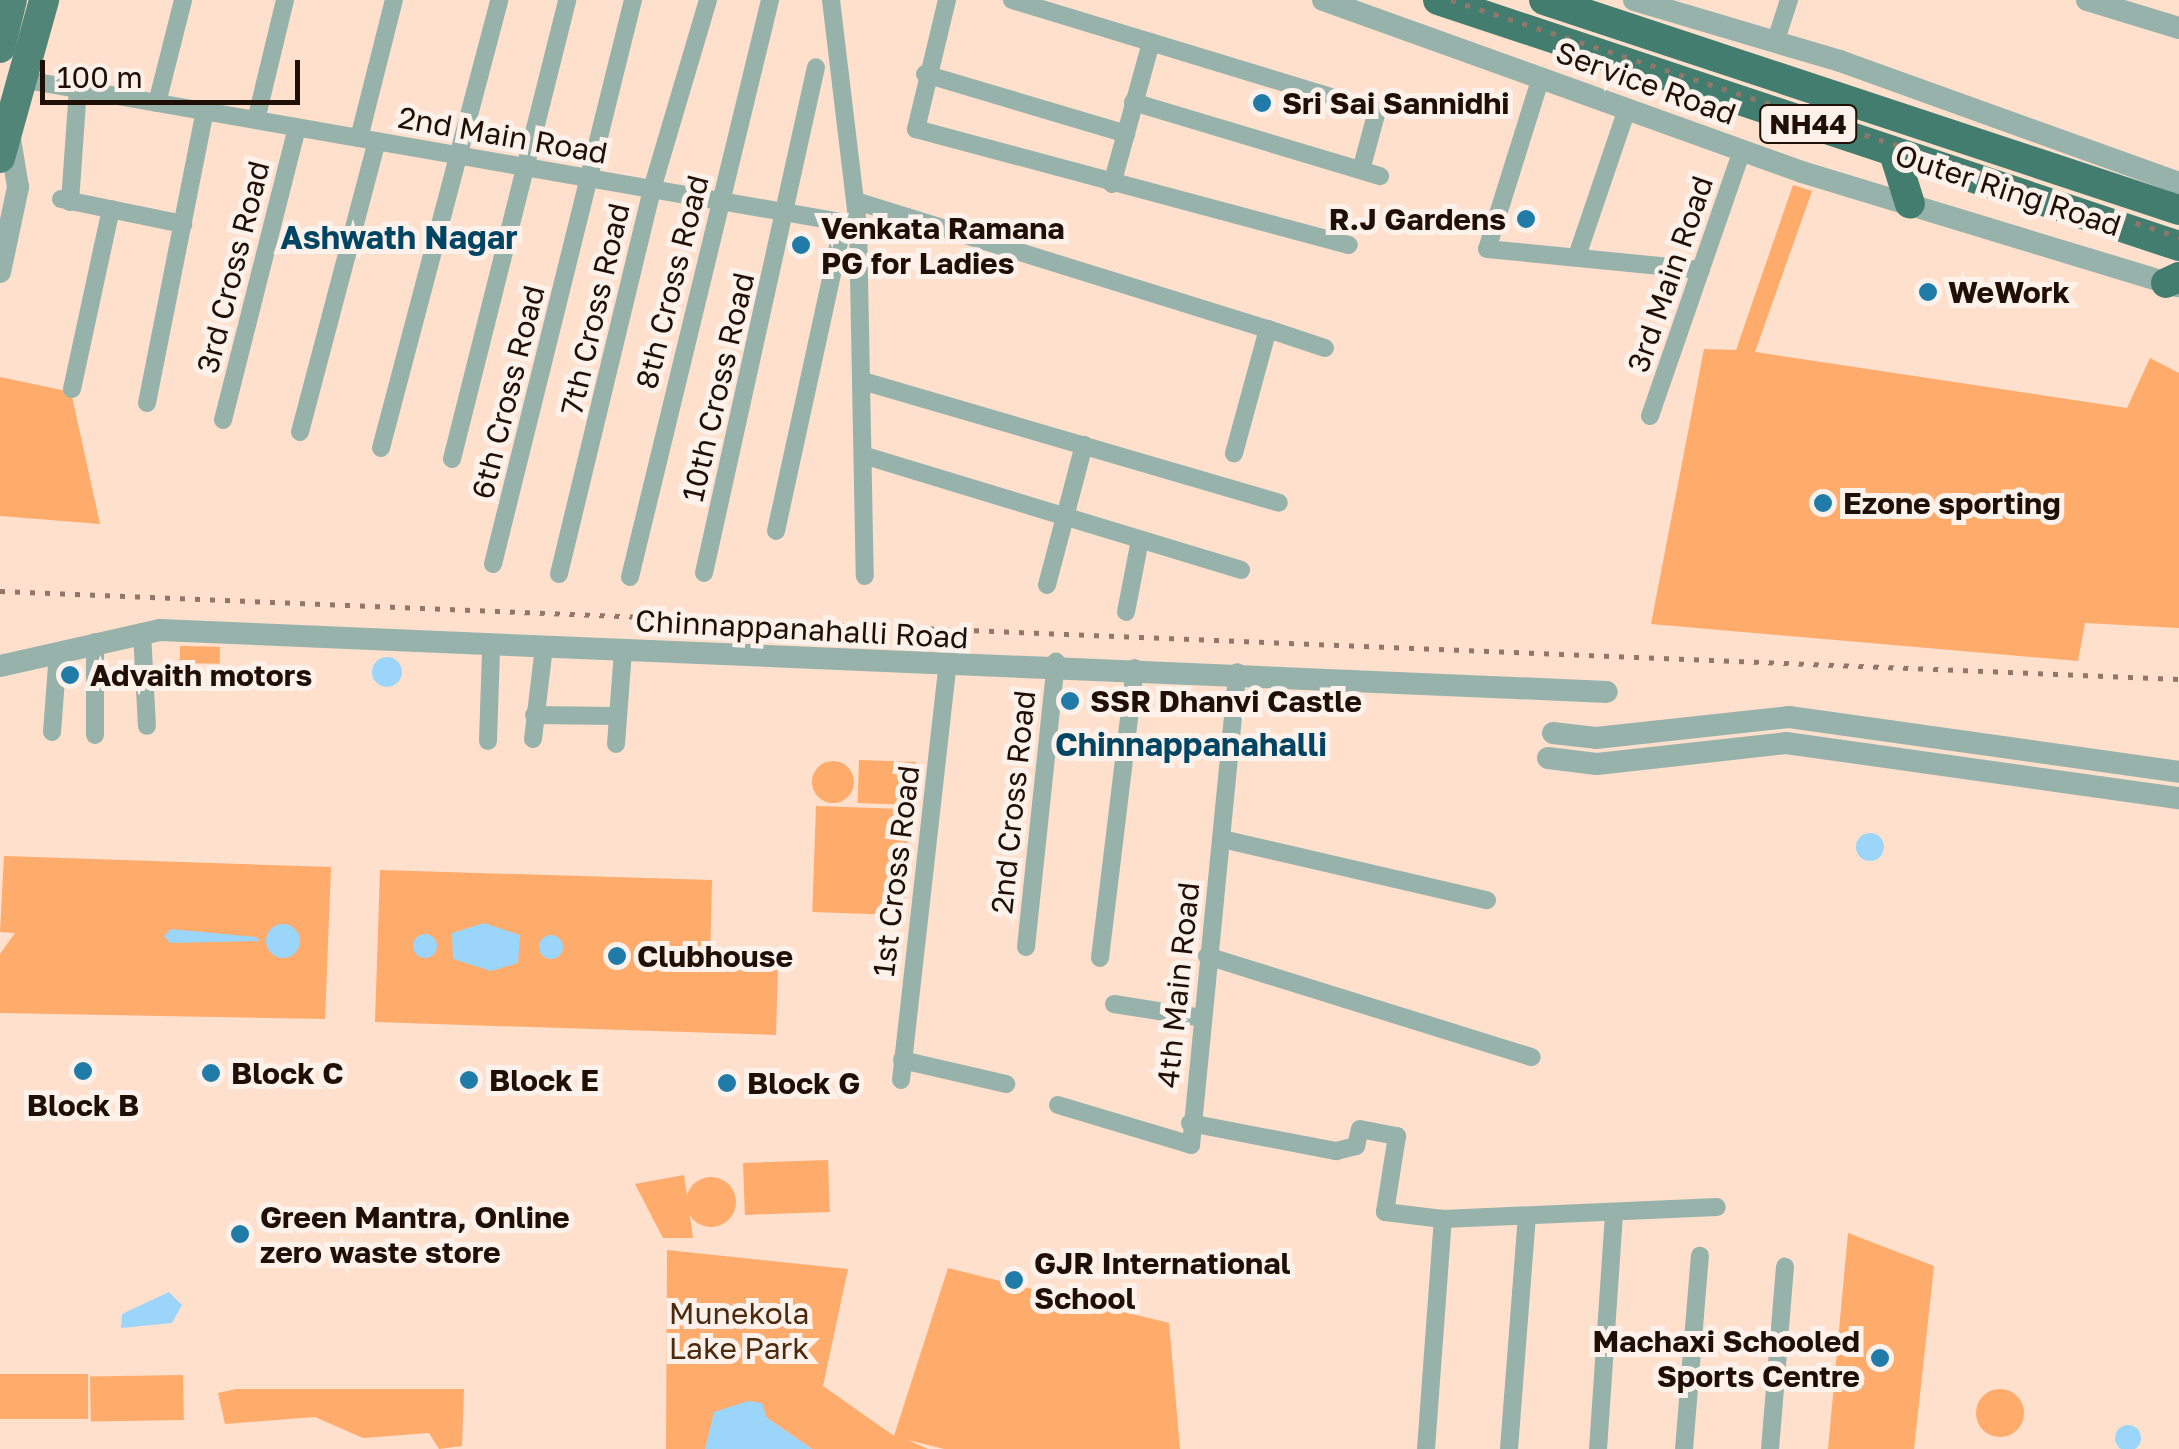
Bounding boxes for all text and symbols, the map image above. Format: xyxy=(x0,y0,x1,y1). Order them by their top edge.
street label: Service Road xyxy=(1551,34,1741,132)
scale bar xyxy=(45,40,305,102)
text: 100 m xyxy=(57,59,143,95)
place label: Sri Sai Sannidhi xyxy=(1282,85,1510,121)
marker: Sri Sai Sannidhi xyxy=(1251,92,1273,114)
street label: 2nd Main Road xyxy=(395,99,611,171)
road number: NH44 xyxy=(1758,101,1858,147)
street label: Outer Ring Road xyxy=(1891,137,2125,243)
street label: 3rd Cross Road xyxy=(189,157,277,377)
street label: 8th Cross Road xyxy=(628,171,716,393)
street label: 3rd Main Road xyxy=(1620,171,1720,377)
street label: 7th Cross Road xyxy=(553,199,637,419)
place label: R.J Gardens xyxy=(1329,201,1506,237)
marker: R.J Gardens xyxy=(1515,208,1537,230)
place label: Venkata Ramana PG for Ladies xyxy=(821,210,1065,280)
district label: Ashwath Nagar xyxy=(280,218,518,256)
marker: Venkata Ramana PG for Ladies xyxy=(790,234,812,256)
street label: 10th Cross Road xyxy=(674,269,762,505)
place label: WeWork xyxy=(1948,274,2070,310)
marker: WeWork xyxy=(1917,281,1939,303)
street label: 6th Cross Road xyxy=(464,282,552,502)
place label: Ezone sporting xyxy=(1843,485,2061,521)
marker: Ezone sporting xyxy=(1812,492,1834,514)
street label: Chinnappanahalli Road xyxy=(634,602,970,656)
place label: Advaith motors xyxy=(90,657,312,693)
marker: Advaith motors xyxy=(59,664,81,686)
place label: SSR Dhanvi Castle xyxy=(1090,683,1362,719)
street label: 2nd Cross Road xyxy=(983,689,1043,915)
marker: SSR Dhanvi Castle xyxy=(1059,690,1081,712)
district label: Chinnappanahalli xyxy=(1055,725,1327,763)
street label: 1st Cross Road xyxy=(865,763,927,979)
street label: 4th Main Road xyxy=(1149,880,1207,1090)
place label: Clubhouse xyxy=(637,938,793,974)
marker: Clubhouse xyxy=(606,945,628,967)
place label: Block C xyxy=(231,1055,343,1091)
marker: Block B xyxy=(72,1060,94,1082)
marker: Block C xyxy=(200,1062,222,1084)
place label: Block E xyxy=(489,1062,599,1098)
place label: Block G xyxy=(747,1065,860,1101)
marker: Block E xyxy=(458,1069,480,1091)
marker: Block G xyxy=(716,1072,738,1094)
place label: Block B xyxy=(27,1087,139,1123)
place label: Green Mantra, Online zero waste store xyxy=(260,1199,570,1270)
marker: Green Mantra, Online zero waste store xyxy=(229,1223,251,1245)
place label: GJR International School xyxy=(1034,1245,1291,1316)
marker: GJR International School xyxy=(1003,1269,1025,1291)
park label: Munekola Lake Park xyxy=(669,1295,809,1366)
place label: Machaxi Schooled Sports Centre xyxy=(1592,1323,1860,1394)
marker: Machaxi Schooled Sports Centre xyxy=(1869,1347,1891,1369)

